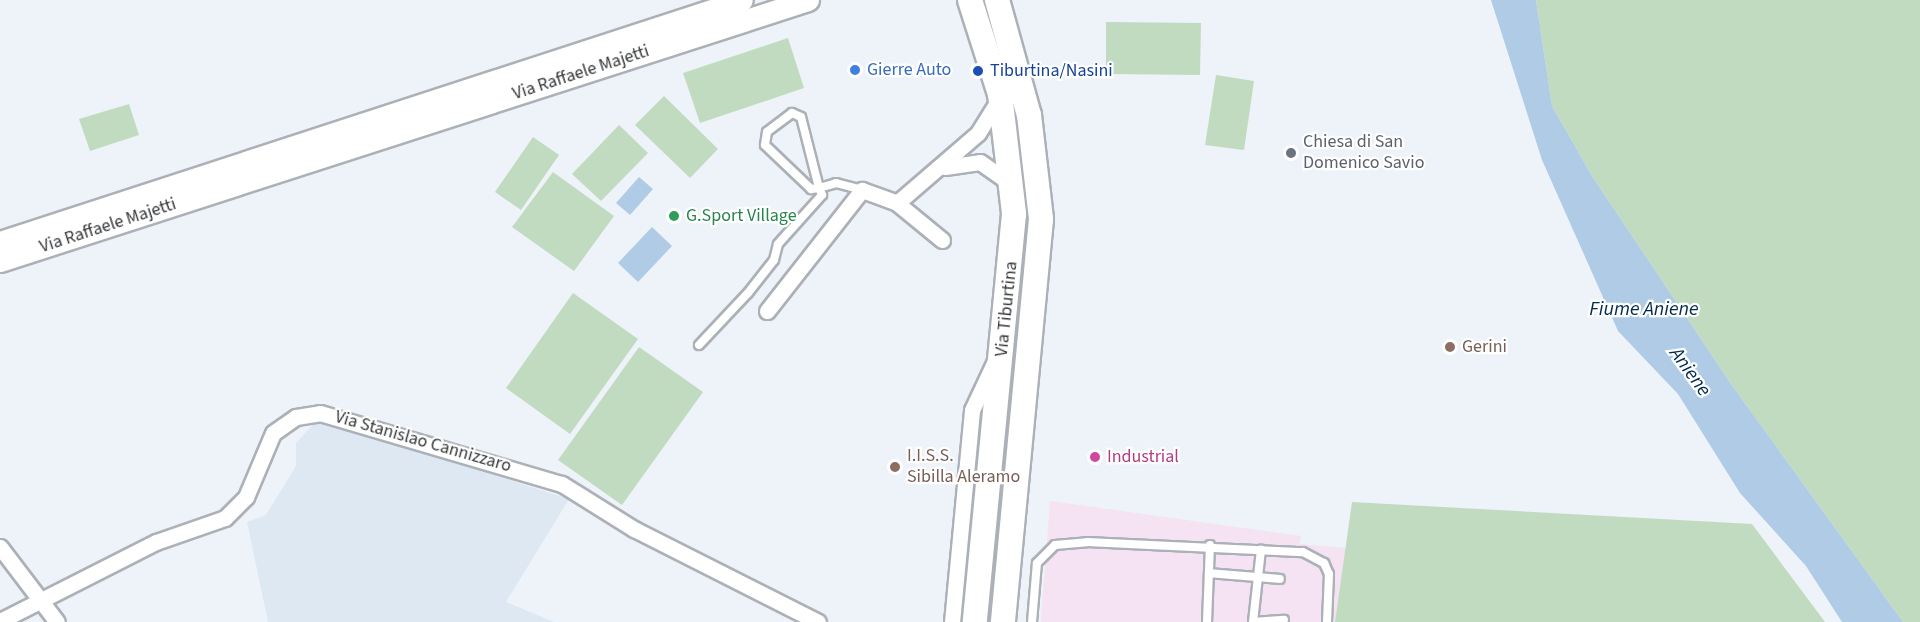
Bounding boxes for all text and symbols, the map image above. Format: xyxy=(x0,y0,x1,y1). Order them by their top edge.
street label: Via Raffaele Majetti xyxy=(510,41,652,105)
place label: Gierre Auto xyxy=(867,59,951,81)
place label: Tiburtina/Nasini xyxy=(990,60,1113,82)
marker: Gierre Auto xyxy=(848,63,862,77)
marker: Tiburtina/Nasini xyxy=(971,64,985,78)
place label: Chiesa di San Domenico Savio xyxy=(1303,132,1424,174)
marker: Chiesa di San Domenico Savio xyxy=(1284,146,1298,160)
street label: Via Raffaele Majetti xyxy=(37,194,179,258)
place label: G.Sport Village xyxy=(686,205,797,227)
marker: G.Sport Village xyxy=(667,209,681,223)
street label: Via Tiburtina xyxy=(991,260,1023,358)
water label: Fiume Aniene xyxy=(1589,297,1699,321)
place label: Gerini xyxy=(1462,336,1507,358)
marker: Gerini xyxy=(1443,340,1457,354)
water label: Aniene xyxy=(1664,343,1716,401)
street label: Via Stanislao Cannizzaro xyxy=(332,406,514,478)
place label: I.I.S.S. Sibilla Aleramo xyxy=(907,446,1020,488)
place label: Industrial xyxy=(1107,446,1179,468)
marker: Industrial xyxy=(1088,450,1102,464)
marker: I.I.S.S. Sibilla Aleramo xyxy=(888,460,902,474)

